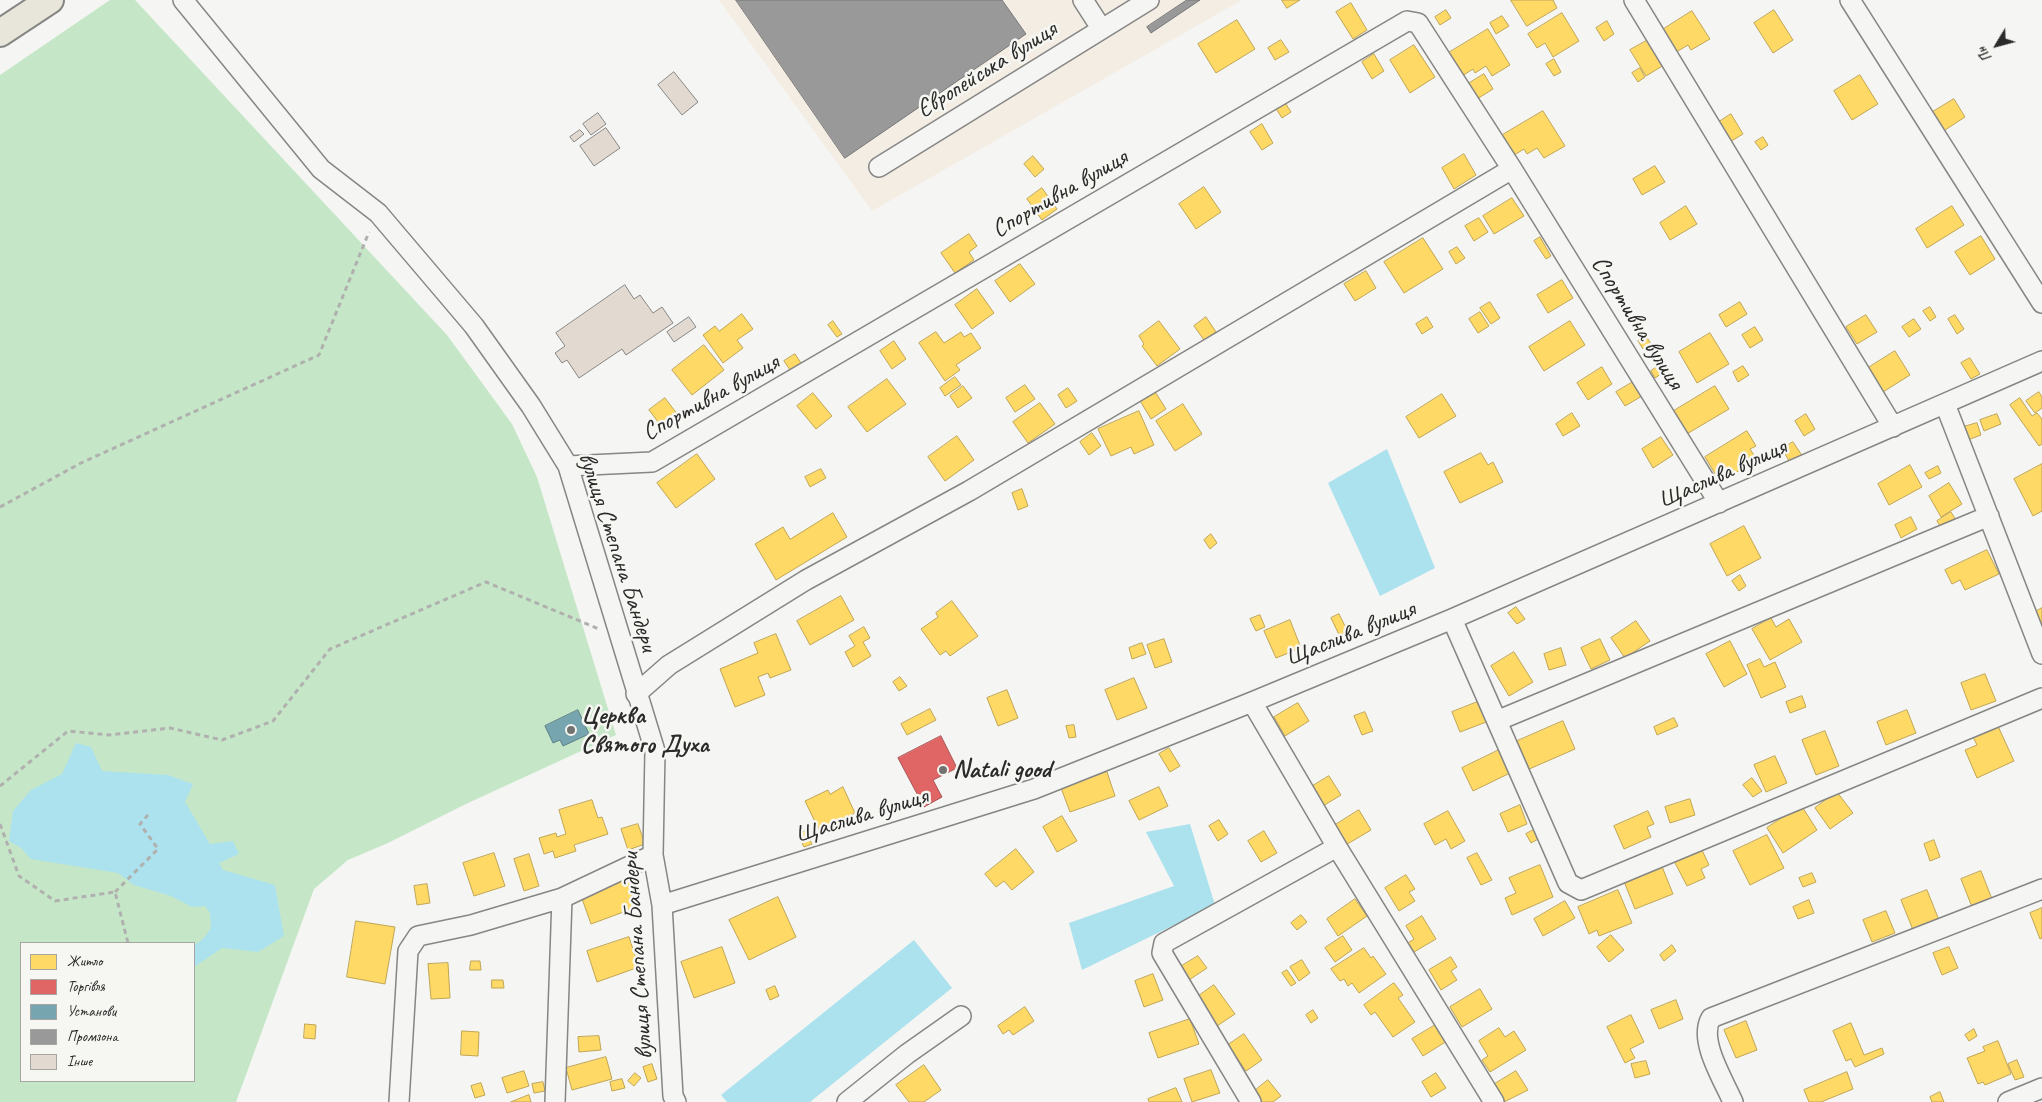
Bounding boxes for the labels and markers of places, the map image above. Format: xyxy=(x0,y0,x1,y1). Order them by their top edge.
place label: Церква Святого Духа xyxy=(581,701,709,760)
marker: Церква Святого Духа xyxy=(565,724,577,736)
place label: Natali good xyxy=(953,755,1051,785)
marker: Natali good xyxy=(937,764,949,776)

